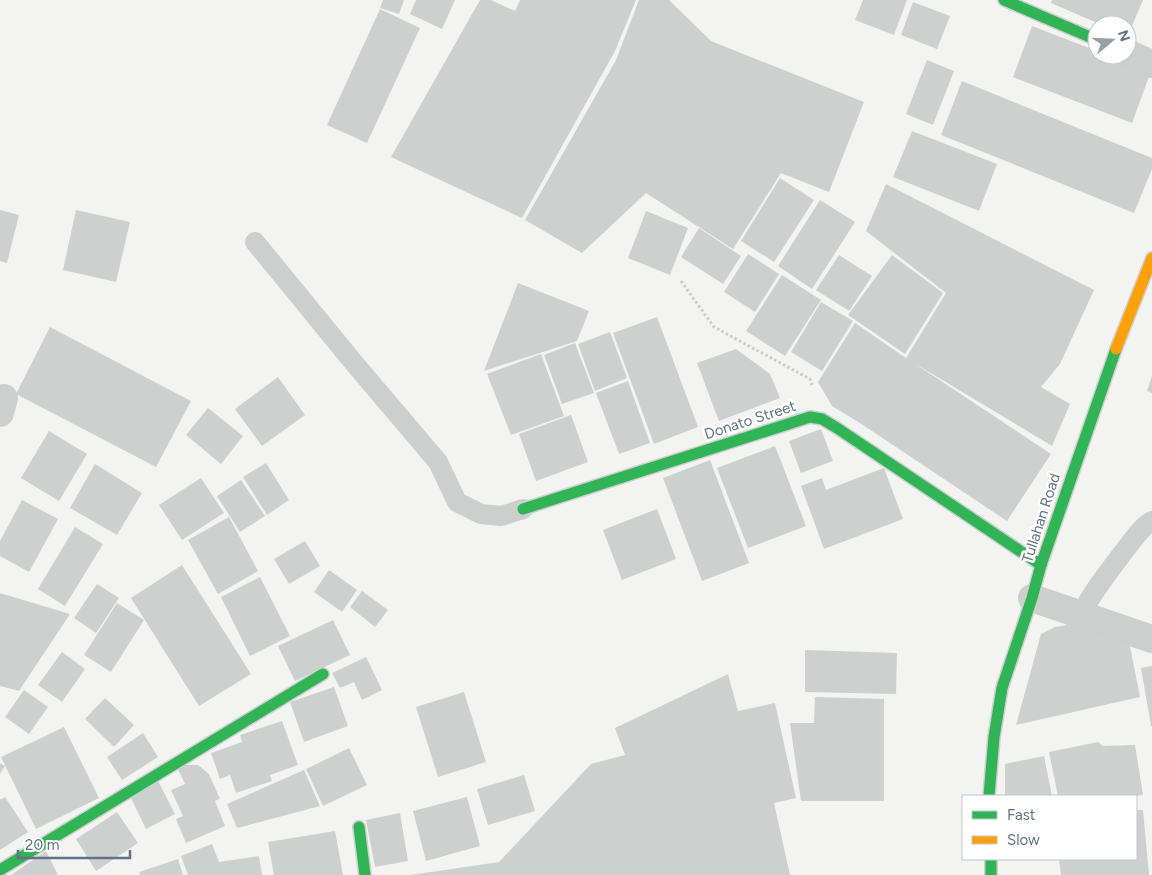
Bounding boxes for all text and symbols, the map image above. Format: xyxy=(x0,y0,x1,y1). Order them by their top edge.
north arrow xyxy=(1087,15,1137,65)
text: N xyxy=(1114,28,1134,44)
street label: Donato Street xyxy=(702,397,798,443)
street label: Tullahan Road xyxy=(1018,471,1064,565)
legend xyxy=(962,795,1137,860)
text: Fast xyxy=(1007,806,1036,824)
scale bar xyxy=(18,828,130,860)
text: Slow xyxy=(1007,831,1040,849)
text: 20 m xyxy=(25,836,59,854)

